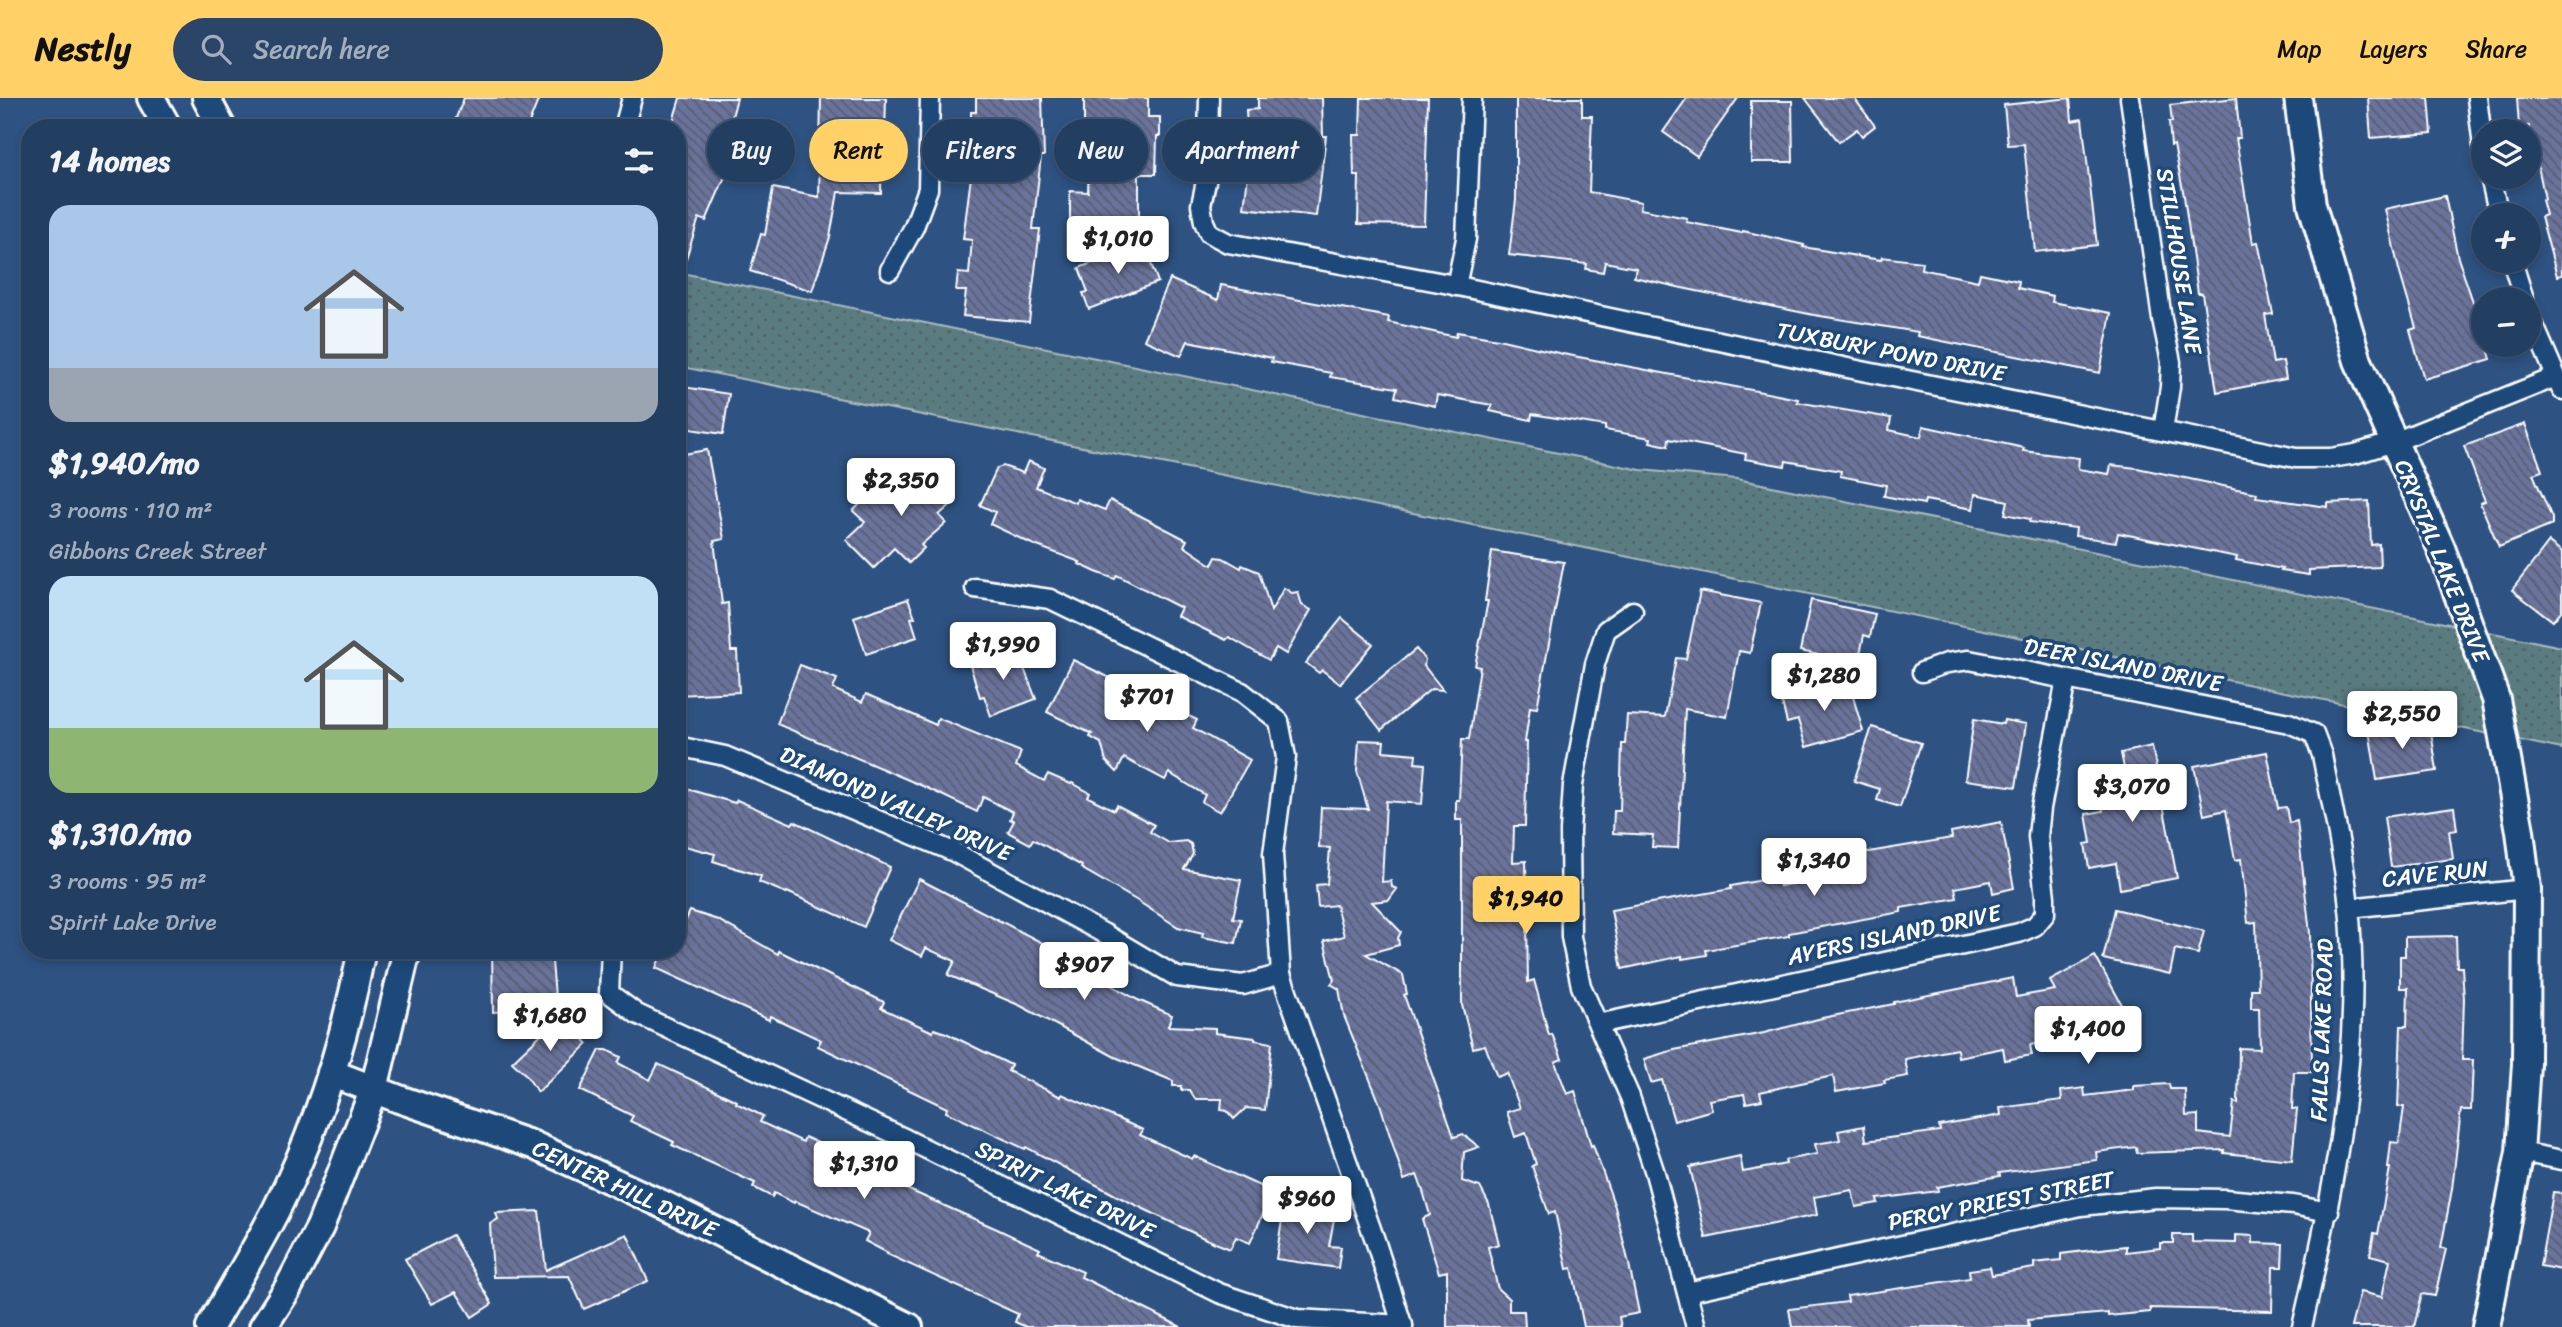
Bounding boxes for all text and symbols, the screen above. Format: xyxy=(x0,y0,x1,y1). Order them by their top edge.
search box xyxy=(173,18,663,81)
text: Nestly xyxy=(35,20,131,78)
text: Search here xyxy=(253,26,390,72)
text: Map xyxy=(2277,28,2322,70)
text: Layers xyxy=(2360,28,2427,70)
text: Share xyxy=(2465,28,2527,70)
icon: search xyxy=(197,30,235,68)
chip: Buy xyxy=(707,119,795,182)
chip: Rent xyxy=(809,119,908,182)
chip: Filters xyxy=(922,119,1040,182)
chip: New xyxy=(1054,119,1148,182)
chip: Apartment xyxy=(1162,119,1323,182)
map controls xyxy=(2471,119,2541,357)
button: layers xyxy=(2471,119,2541,189)
text: 14 homes xyxy=(49,134,170,188)
icon: filters xyxy=(620,142,658,180)
street label: STILLHOUSE LANE xyxy=(2144,165,2214,358)
button: + xyxy=(2471,203,2541,273)
pin: $1,010 xyxy=(1061,216,1175,276)
text: $1,010 xyxy=(1083,218,1153,259)
icon: home xyxy=(291,251,417,377)
button: − xyxy=(2471,287,2541,357)
street label: TUXBURY POND DRIVE xyxy=(1773,310,2010,395)
text: $1,940/mo xyxy=(49,436,199,490)
street label: CRYSTAL LAKE DRIVE xyxy=(2382,453,2502,670)
pin: $2,350 xyxy=(844,458,958,518)
text: $2,350 xyxy=(863,460,939,501)
text: 3 rooms · 110 m² xyxy=(49,490,213,531)
text: Gibbons Creek Street xyxy=(49,531,266,572)
icon: home xyxy=(291,622,417,748)
pin: $1,990 xyxy=(946,622,1060,682)
text: $1,990 xyxy=(966,624,1040,665)
street label: DEER ISLAND DRIVE xyxy=(2020,626,2227,705)
pin: $1,280 xyxy=(1767,654,1881,713)
text: $1,280 xyxy=(1787,655,1861,696)
pin: $701 xyxy=(1106,674,1188,734)
text: $701 xyxy=(1120,676,1174,717)
pin: $2,550 xyxy=(2345,692,2459,751)
text: $2,550 xyxy=(2363,693,2441,734)
street label: DIAMOND VALLEY DRIVE xyxy=(773,734,1020,874)
pin: $3,070 xyxy=(2075,764,2189,824)
text: $3,070 xyxy=(2094,766,2170,807)
text: $1,310/mo xyxy=(49,807,192,861)
pin: $1,340 xyxy=(1757,838,1871,898)
text: $1,340 xyxy=(1777,840,1851,881)
street label: CAVE RUN xyxy=(2380,848,2490,900)
text: 3 rooms · 95 m² xyxy=(49,861,206,902)
pin: $1,940 xyxy=(1469,876,1583,936)
text: $1,940 xyxy=(1489,878,1563,919)
street label: AYERS ISLAND DRIVE xyxy=(1783,892,2006,978)
text: Spirit Lake Drive xyxy=(49,902,216,943)
street label: FALLS LAKE ROAD xyxy=(2298,938,2346,1122)
pin: $907 xyxy=(1043,942,1125,1002)
text: $907 xyxy=(1055,944,1113,985)
pin: $1,680 xyxy=(493,993,607,1053)
text: $1,680 xyxy=(513,995,587,1036)
pin: $1,400 xyxy=(2031,1006,2145,1066)
text: $1,400 xyxy=(2051,1008,2125,1049)
street label: CENTER HILL DRIVE xyxy=(525,1128,726,1251)
street label: SPIRIT LAKE DRIVE xyxy=(968,1129,1163,1252)
pin: $1,310 xyxy=(807,1142,921,1201)
text: $1,310 xyxy=(830,1143,898,1184)
street label: PERCY PRIEST STREET xyxy=(1884,1159,2119,1243)
pin: $960 xyxy=(1266,1176,1348,1236)
text: $960 xyxy=(1278,1178,1336,1219)

